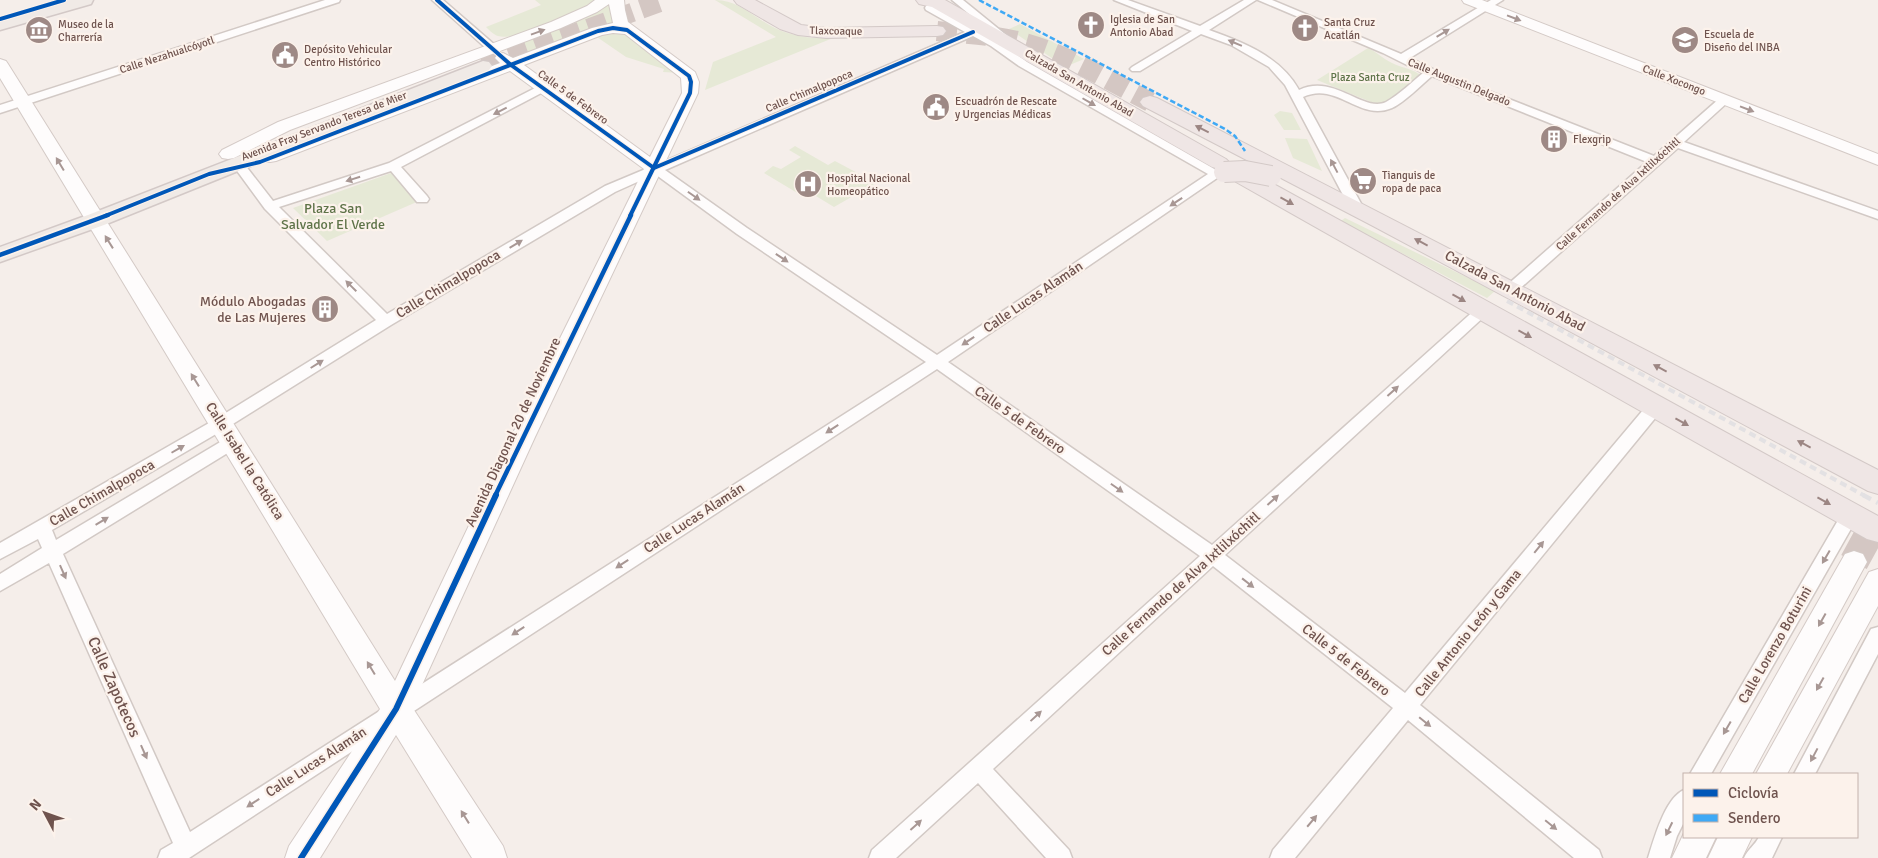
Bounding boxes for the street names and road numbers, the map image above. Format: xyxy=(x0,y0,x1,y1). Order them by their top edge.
street label: Tlaxcoaque xyxy=(809,24,863,38)
street label: Calle Nezahualcóyotl xyxy=(118,34,216,76)
street label: Calzada San Antonio Abad xyxy=(1022,47,1136,120)
street label: Calle Augustin Delgado xyxy=(1406,55,1512,109)
street label: Calle Xocongo xyxy=(1641,62,1708,98)
street label: Calle 5 de Febrero xyxy=(535,67,611,127)
street label: Calle Chimalpopoca xyxy=(763,67,855,115)
street label: Avenida Fray Servando Teresa de Mier xyxy=(240,88,408,164)
street label: Calle Fernando de Alva Ixtlilxóchitl xyxy=(1553,135,1683,253)
street label: Calle Chimalpopoca xyxy=(393,246,503,322)
street label: Calzada San Antonio Abad xyxy=(1442,247,1588,335)
street label: Calle Lucas Alamán xyxy=(980,257,1086,337)
street label: Avenida Diagonal 20 de Noviembre xyxy=(462,335,564,529)
street label: Calle 5 de Febrero xyxy=(971,382,1069,458)
street label: Calle Isabel la Católica xyxy=(202,399,288,523)
street label: Calle Chimalpopoca xyxy=(46,456,158,530)
street label: Calle Lucas Alamán xyxy=(641,479,747,557)
street label: Calle Fernando de Alva Ixtlilxóchitl xyxy=(1098,508,1264,660)
street label: Calle Antonio León y Gama xyxy=(1411,566,1525,700)
street label: Calle Lorenzo Boturini xyxy=(1735,583,1815,707)
street label: Calle 5 de Febrero xyxy=(1299,620,1393,700)
street label: Calle Zapotecos xyxy=(83,634,145,740)
street label: Calle Lucas Alamán xyxy=(263,723,369,801)

